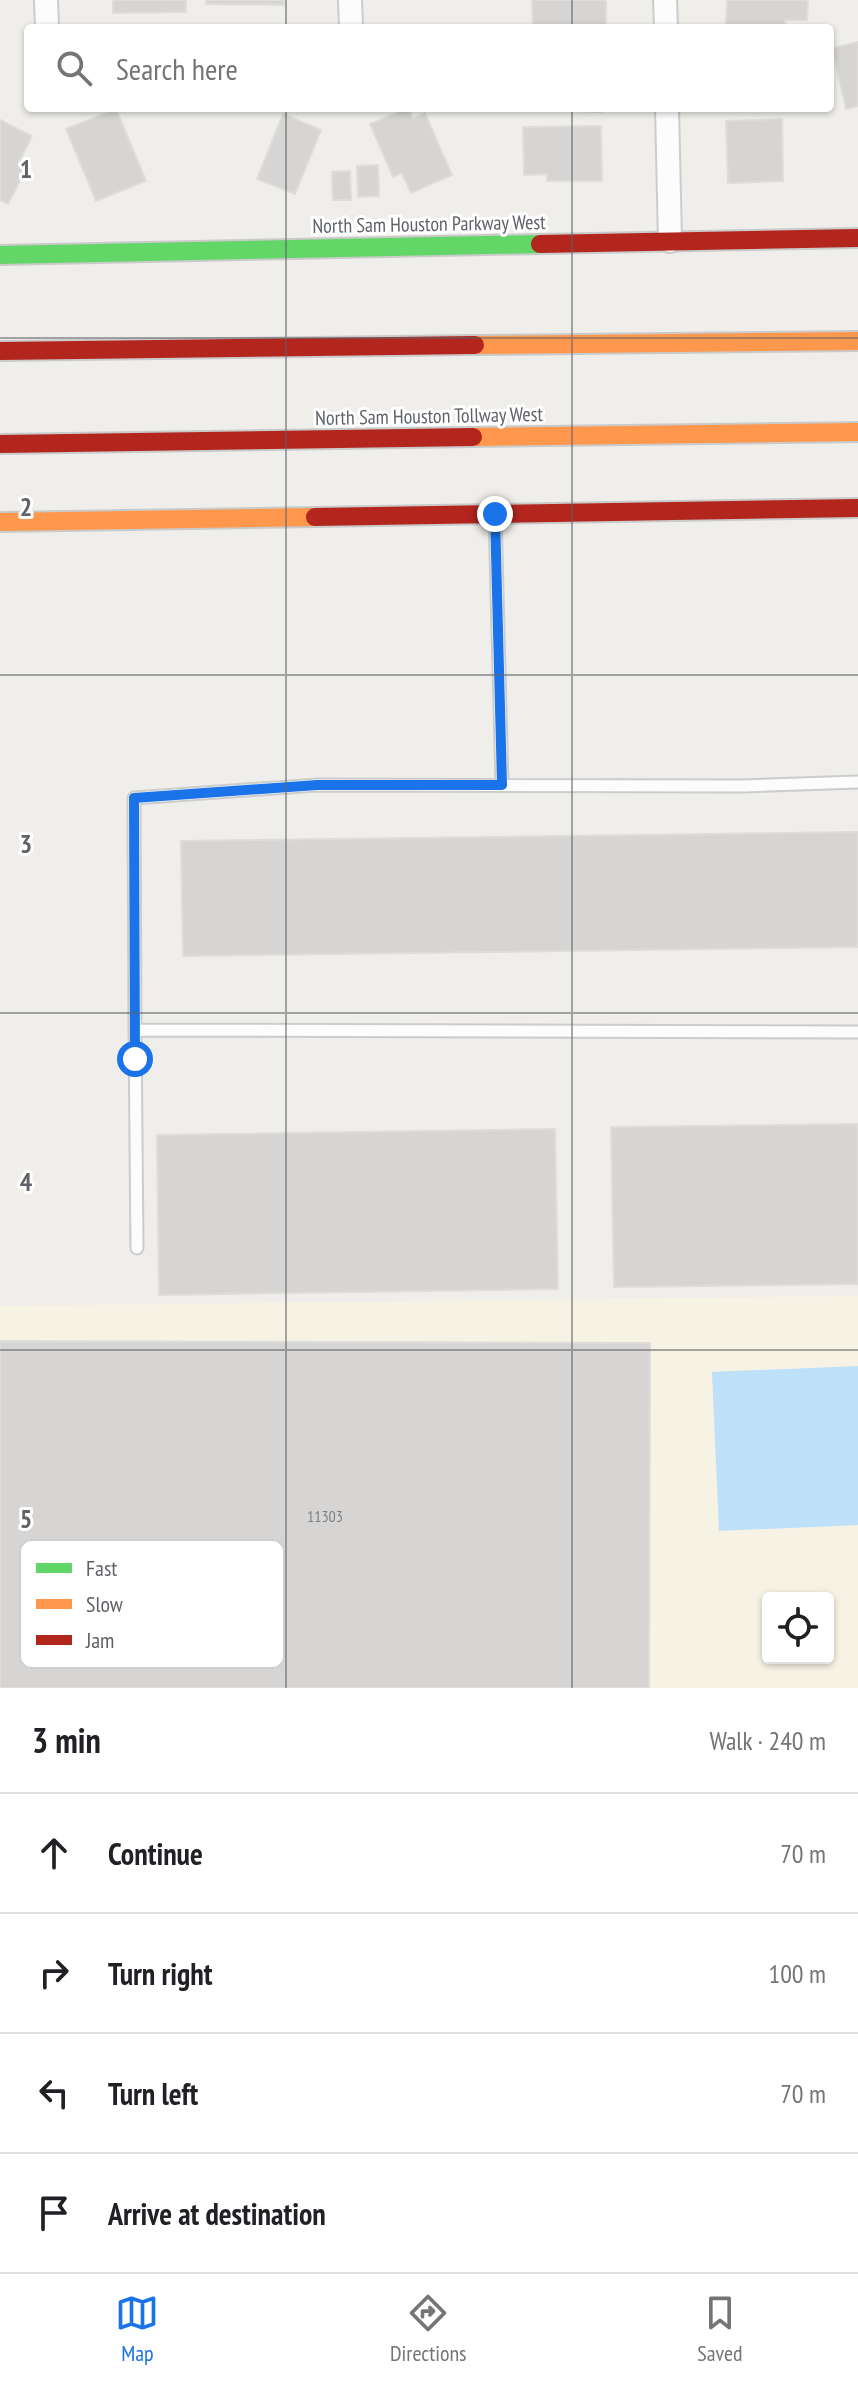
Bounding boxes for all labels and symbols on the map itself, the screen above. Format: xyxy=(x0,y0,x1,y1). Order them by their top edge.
text: 1 xyxy=(20,152,32,185)
street label: North Sam Houston Parkway West xyxy=(312,209,546,239)
street label: North Sam Houston Tollway West xyxy=(315,401,544,431)
text: 2 xyxy=(20,490,32,523)
route end xyxy=(477,496,513,532)
text: 3 xyxy=(20,827,32,860)
route start xyxy=(117,1041,153,1077)
text: 4 xyxy=(20,1165,33,1198)
text: 5 xyxy=(20,1502,32,1535)
house number: 11303 xyxy=(307,1506,343,1526)
legend xyxy=(20,1540,284,1668)
text: Fast xyxy=(86,1554,117,1582)
text: Slow xyxy=(86,1590,123,1618)
text: Jam xyxy=(85,1626,114,1654)

